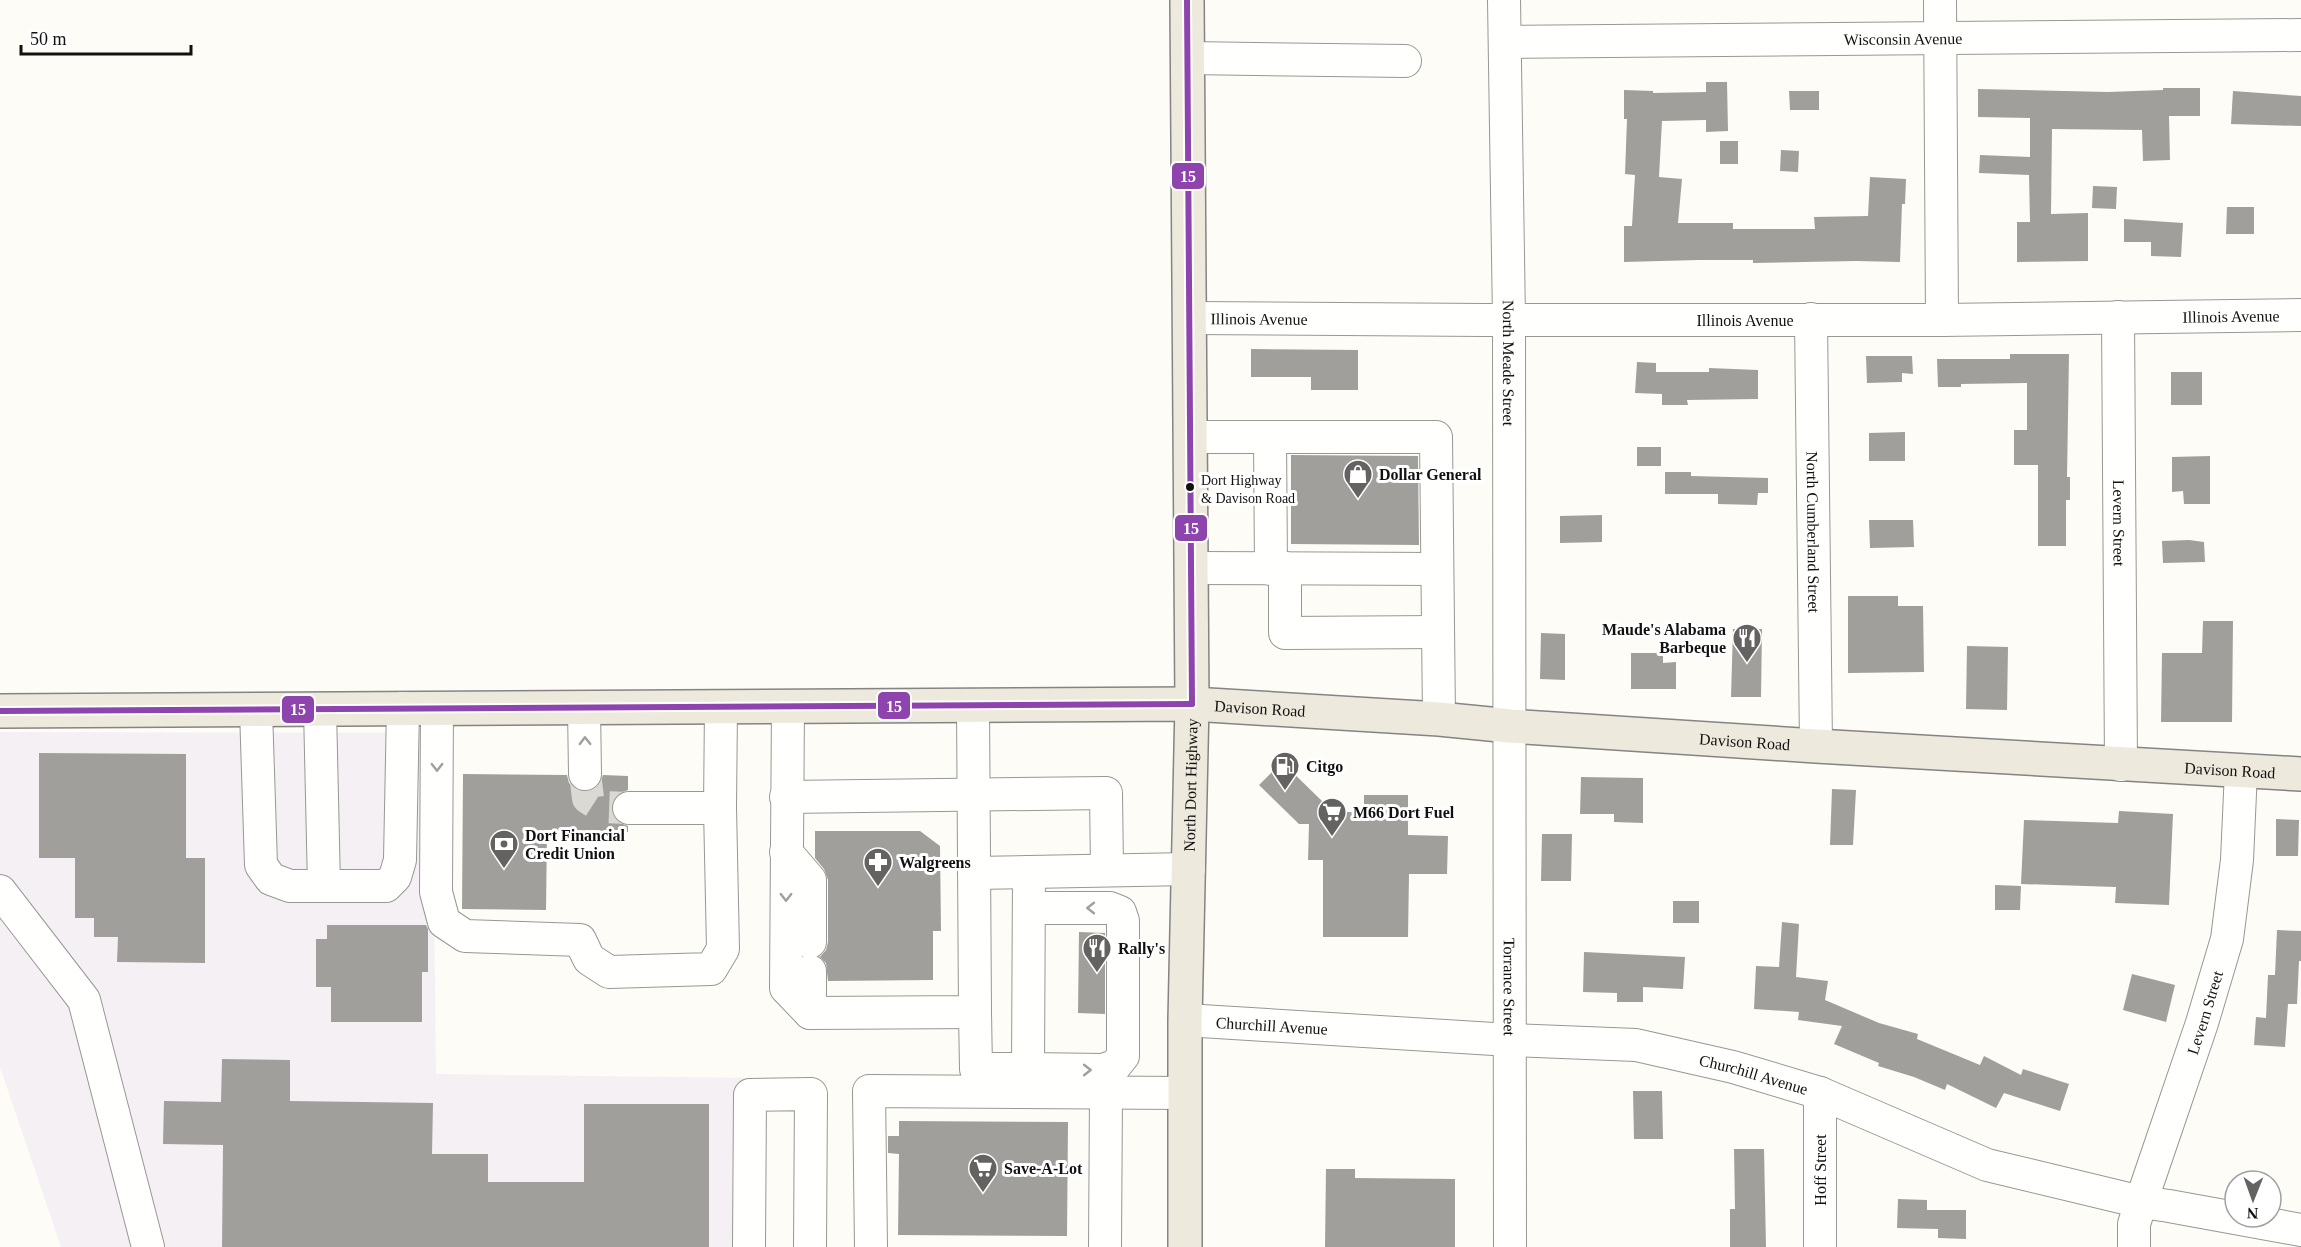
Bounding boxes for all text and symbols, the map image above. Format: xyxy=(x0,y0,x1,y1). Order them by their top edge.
scale bar xyxy=(21,18,190,56)
text: 50 m xyxy=(30,29,67,49)
street label: Wisconsin Avenue xyxy=(1844,30,1962,48)
line badge: 15 xyxy=(1171,162,1205,190)
text: 15 xyxy=(1180,168,1196,185)
street label: North Meade Street xyxy=(1500,300,1517,427)
street label: Illinois Avenue xyxy=(2182,307,2280,326)
street label: Illinois Avenue xyxy=(1210,310,1308,328)
street label: Illinois Avenue xyxy=(1696,312,1794,329)
street label: North Cumberland Street xyxy=(1804,451,1822,614)
shop icon: Dollar General xyxy=(1342,458,1374,500)
place label: Dollar General xyxy=(1379,466,1482,483)
place label: Dort Highway & Davison Road xyxy=(1201,473,1295,506)
street label: Levern Street xyxy=(2110,480,2128,567)
marker: Dort Highway & Davison Road xyxy=(1184,481,1196,493)
line badge: 15 xyxy=(1174,514,1208,542)
text: 15 xyxy=(1183,520,1199,537)
place label: Maude's Alabama Barbeque xyxy=(1602,621,1726,657)
restaurant icon: Maude's Alabama Barbeque xyxy=(1731,622,1763,664)
line badge: 15 xyxy=(877,691,911,720)
line badge: 15 xyxy=(281,695,315,724)
street label: Davison Road xyxy=(1214,697,1306,720)
text: 15 xyxy=(886,698,902,715)
text: 15 xyxy=(290,701,306,718)
street label: North Dort Highway xyxy=(1181,718,1202,852)
street label: Davison Road xyxy=(1699,730,1791,753)
one-way arrow xyxy=(579,736,591,745)
fuel station icon: Citgo xyxy=(1269,750,1301,792)
place label: Citgo xyxy=(1306,758,1343,776)
street label: Davison Road xyxy=(2184,759,2276,782)
one-way arrow xyxy=(431,762,443,771)
supermarket icon: M66 Dort Fuel xyxy=(1316,796,1348,838)
place label: M66 Dort Fuel xyxy=(1353,804,1455,821)
place label: Dort Financial Credit Union xyxy=(525,827,626,862)
bank icon: Dort Financial Credit Union xyxy=(488,828,520,870)
pharmacy icon: Walgreens xyxy=(862,846,894,888)
place label: Walgreens xyxy=(899,854,971,872)
one-way arrow xyxy=(780,893,792,902)
one-way arrow xyxy=(1087,902,1096,914)
restaurant icon: Rally's xyxy=(1081,932,1113,974)
street label: Torrance Street xyxy=(1501,938,1518,1037)
place label: Rally's xyxy=(1118,940,1165,958)
street label: Levern Street xyxy=(2184,968,2226,1057)
street label: Churchill Avenue xyxy=(1215,1014,1328,1038)
street label: Churchill Avenue xyxy=(1698,1052,1810,1098)
one-way arrow xyxy=(1082,1063,1091,1076)
street label: Hoff Street xyxy=(1812,1134,1829,1206)
supermarket icon: Save-A-Lot xyxy=(967,1152,999,1194)
place label: Save-A-Lot xyxy=(1004,1160,1083,1177)
north arrow xyxy=(2223,1169,2283,1229)
text: N xyxy=(2246,1205,2259,1222)

